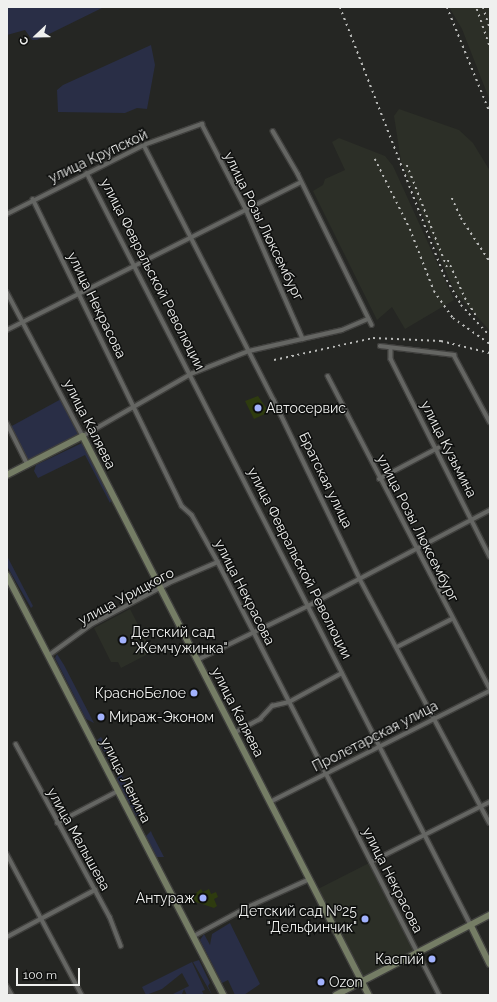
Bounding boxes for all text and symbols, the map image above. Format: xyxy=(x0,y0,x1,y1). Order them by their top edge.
north arrow xyxy=(16,16,56,56)
text: С xyxy=(17,35,32,47)
street label: улица Крупской xyxy=(46,126,150,186)
street label: улица Розы Люксембург xyxy=(221,149,307,303)
street label: улица Февральской Революции xyxy=(97,176,209,372)
street label: улица Некрасова xyxy=(64,249,130,361)
street label: улица Каляева xyxy=(60,376,120,472)
street label: улица Кузьмина xyxy=(417,398,481,500)
place label: Автосервис xyxy=(266,400,346,416)
marker: Автосервис xyxy=(253,403,263,413)
street label: Братская улица xyxy=(295,429,357,531)
street label: улица Розы Люксембург xyxy=(373,451,463,605)
street label: улица Февральской Революции xyxy=(244,465,356,661)
street label: улица Некрасова xyxy=(211,536,279,648)
street label: улица Урицкого xyxy=(75,564,177,628)
place label: Детский сад "Жемчужинка" xyxy=(131,624,228,656)
marker: Детский сад "Жемчужинка" xyxy=(118,635,128,645)
street label: улица Каляева xyxy=(208,664,268,760)
place label: КрасноБелое xyxy=(95,685,186,701)
marker: КрасноБелое xyxy=(189,688,199,698)
street label: Пролетарская улица xyxy=(309,697,441,775)
place label: Мираж-Эконом xyxy=(109,709,214,725)
marker: Мираж-Эконом xyxy=(96,712,106,722)
street label: улица Ленина xyxy=(97,734,155,826)
street label: улица Малышева xyxy=(44,785,114,893)
street label: улица Некрасова xyxy=(359,824,427,936)
place label: Антураж xyxy=(136,890,195,906)
marker: Антураж xyxy=(198,893,208,903)
place label: Детский сад №25 "Дельфинчик" xyxy=(239,903,357,936)
marker: Детский сад №25 "Дельфинчик" xyxy=(360,914,370,924)
place label: Каспий xyxy=(375,951,424,967)
marker: Каспий xyxy=(427,954,437,964)
scale bar xyxy=(18,960,82,986)
text: 100 m xyxy=(23,968,57,982)
place label: Ozon xyxy=(329,974,363,990)
marker: Ozon xyxy=(316,977,326,987)

